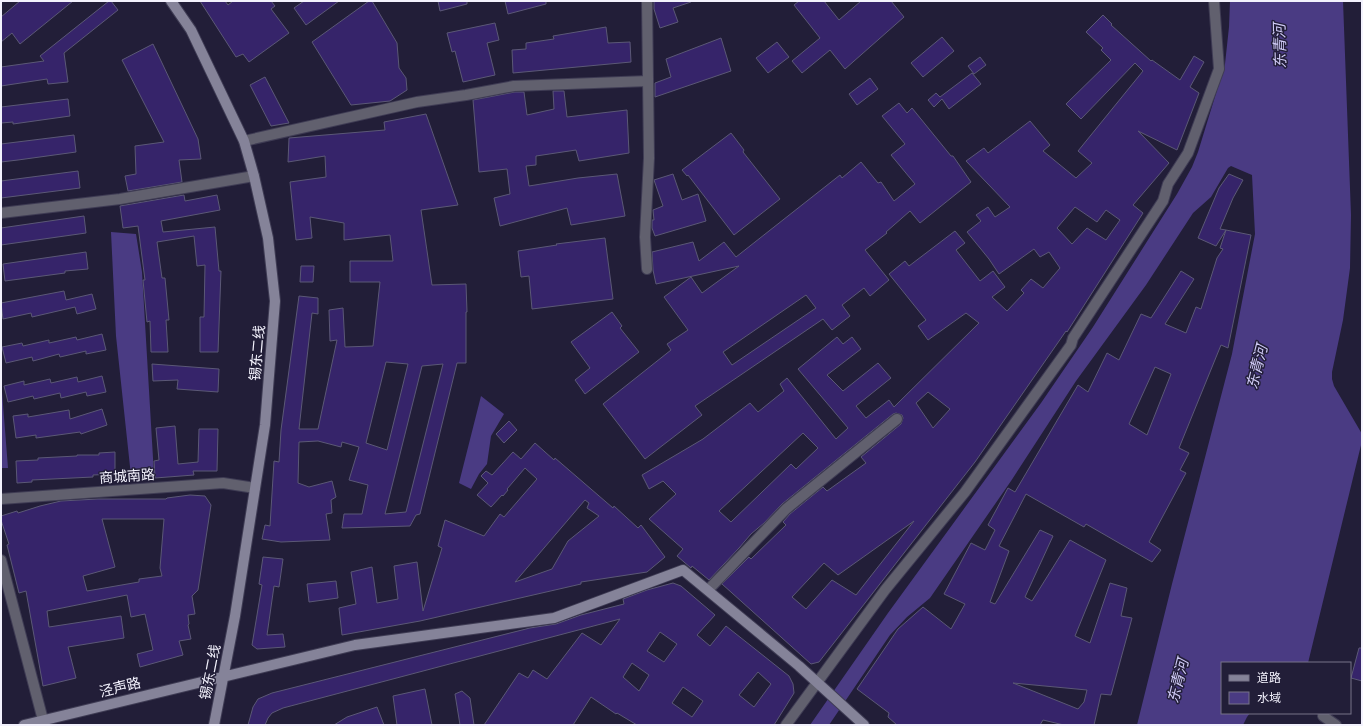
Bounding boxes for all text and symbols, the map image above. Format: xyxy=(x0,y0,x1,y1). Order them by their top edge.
water label: 东青河 xyxy=(1271,20,1289,69)
street label: 锡东二线 xyxy=(247,324,267,382)
water label: 东青河 xyxy=(1243,340,1272,391)
street label: 商城南路 xyxy=(99,466,155,486)
street label: 锡东二线 xyxy=(197,643,223,701)
water label: 东青河 xyxy=(1164,654,1193,705)
legend xyxy=(1221,662,1351,714)
text: 道路 xyxy=(1257,671,1281,685)
street label: 泾声路 xyxy=(98,674,142,700)
text: 水域 xyxy=(1257,691,1281,705)

